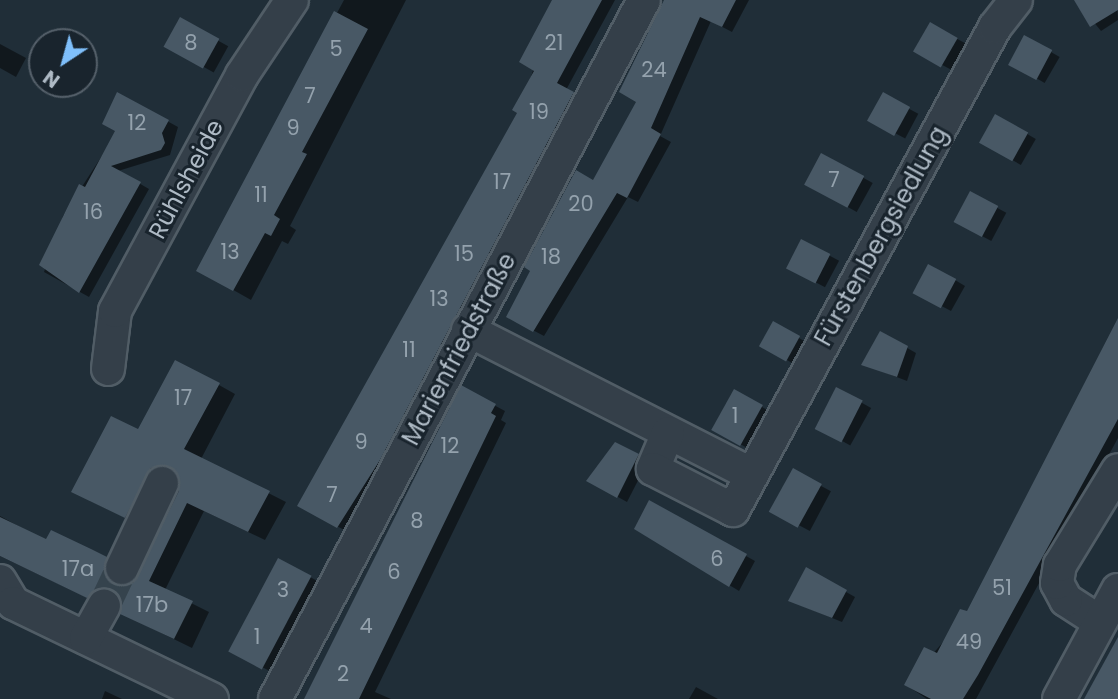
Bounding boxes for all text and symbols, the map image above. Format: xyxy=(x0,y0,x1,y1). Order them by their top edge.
north arrow xyxy=(28,28,98,98)
house number: 8 xyxy=(184,30,198,56)
house number: 21 xyxy=(545,30,563,56)
house number: 5 xyxy=(329,36,343,62)
house number: 24 xyxy=(641,57,667,83)
text: N xyxy=(38,64,65,94)
house number: 7 xyxy=(304,83,316,109)
house number: 19 xyxy=(529,99,549,125)
house number: 12 xyxy=(128,110,146,136)
street label: Rühlsheide xyxy=(143,114,229,244)
house number: 9 xyxy=(286,115,300,141)
street label: Fürstenbergsiedlung xyxy=(809,121,953,351)
house number: 7 xyxy=(828,167,840,193)
house number: 17 xyxy=(493,169,511,195)
house number: 11 xyxy=(254,182,268,208)
house number: 20 xyxy=(568,191,594,217)
house number: 16 xyxy=(83,199,103,225)
house number: 13 xyxy=(220,239,240,265)
house number: 15 xyxy=(454,241,474,267)
house number: 18 xyxy=(541,244,561,270)
street label: Marienfriedstraße xyxy=(396,248,522,450)
house number: 13 xyxy=(429,286,449,312)
house number: 11 xyxy=(402,337,416,363)
house number: 17 xyxy=(174,385,192,411)
house number: 1 xyxy=(732,403,738,429)
house number: 9 xyxy=(354,429,368,455)
house number: 12 xyxy=(441,433,459,459)
house number: 7 xyxy=(326,482,338,508)
house number: 8 xyxy=(410,508,424,534)
house number: 6 xyxy=(710,546,724,572)
house number: 17a xyxy=(62,556,94,582)
house number: 6 xyxy=(387,559,401,585)
house number: 51 xyxy=(992,575,1012,601)
house number: 3 xyxy=(277,577,289,603)
house number: 17b xyxy=(136,592,168,618)
house number: 4 xyxy=(359,613,373,639)
house number: 1 xyxy=(254,624,260,650)
house number: 49 xyxy=(956,629,982,655)
house number: 2 xyxy=(337,661,349,687)

